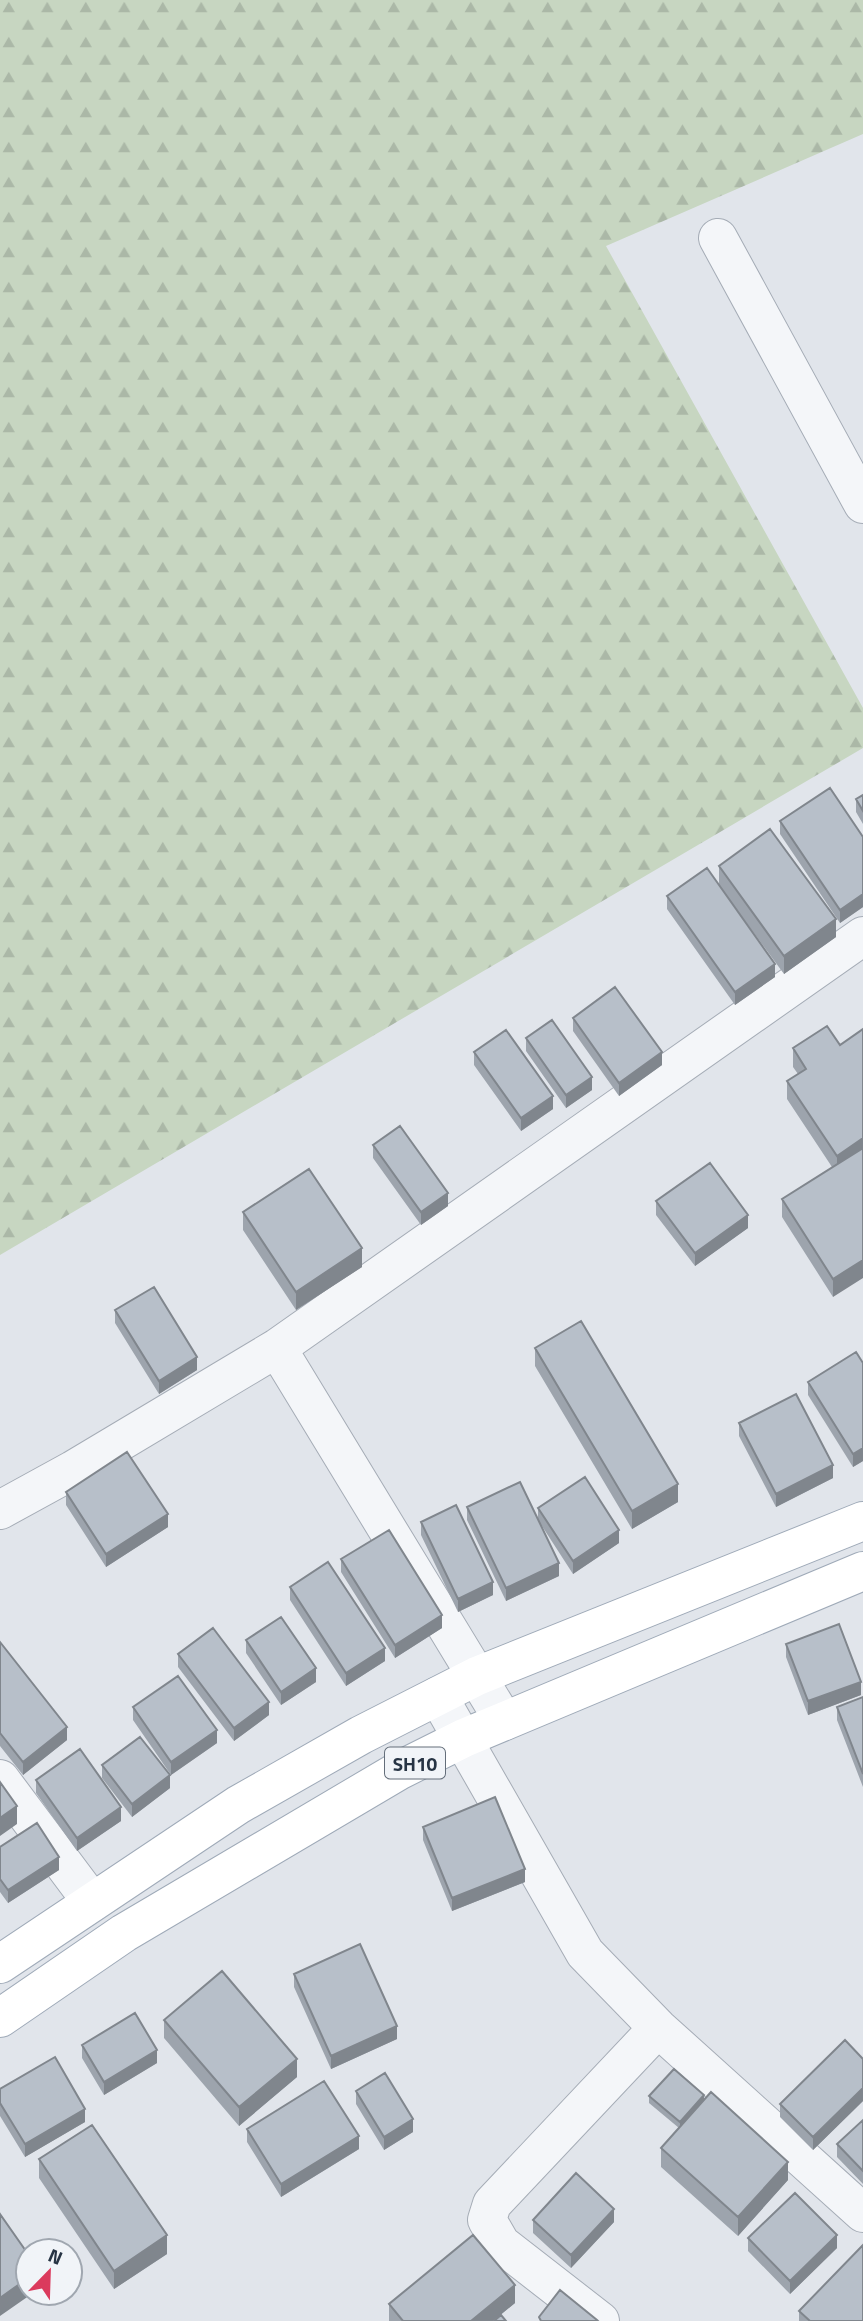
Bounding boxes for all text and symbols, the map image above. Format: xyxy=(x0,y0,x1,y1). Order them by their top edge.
road number: SH10 xyxy=(385,1748,445,1778)
north arrow xyxy=(14,2237,84,2307)
text: N xyxy=(44,2240,68,2272)

